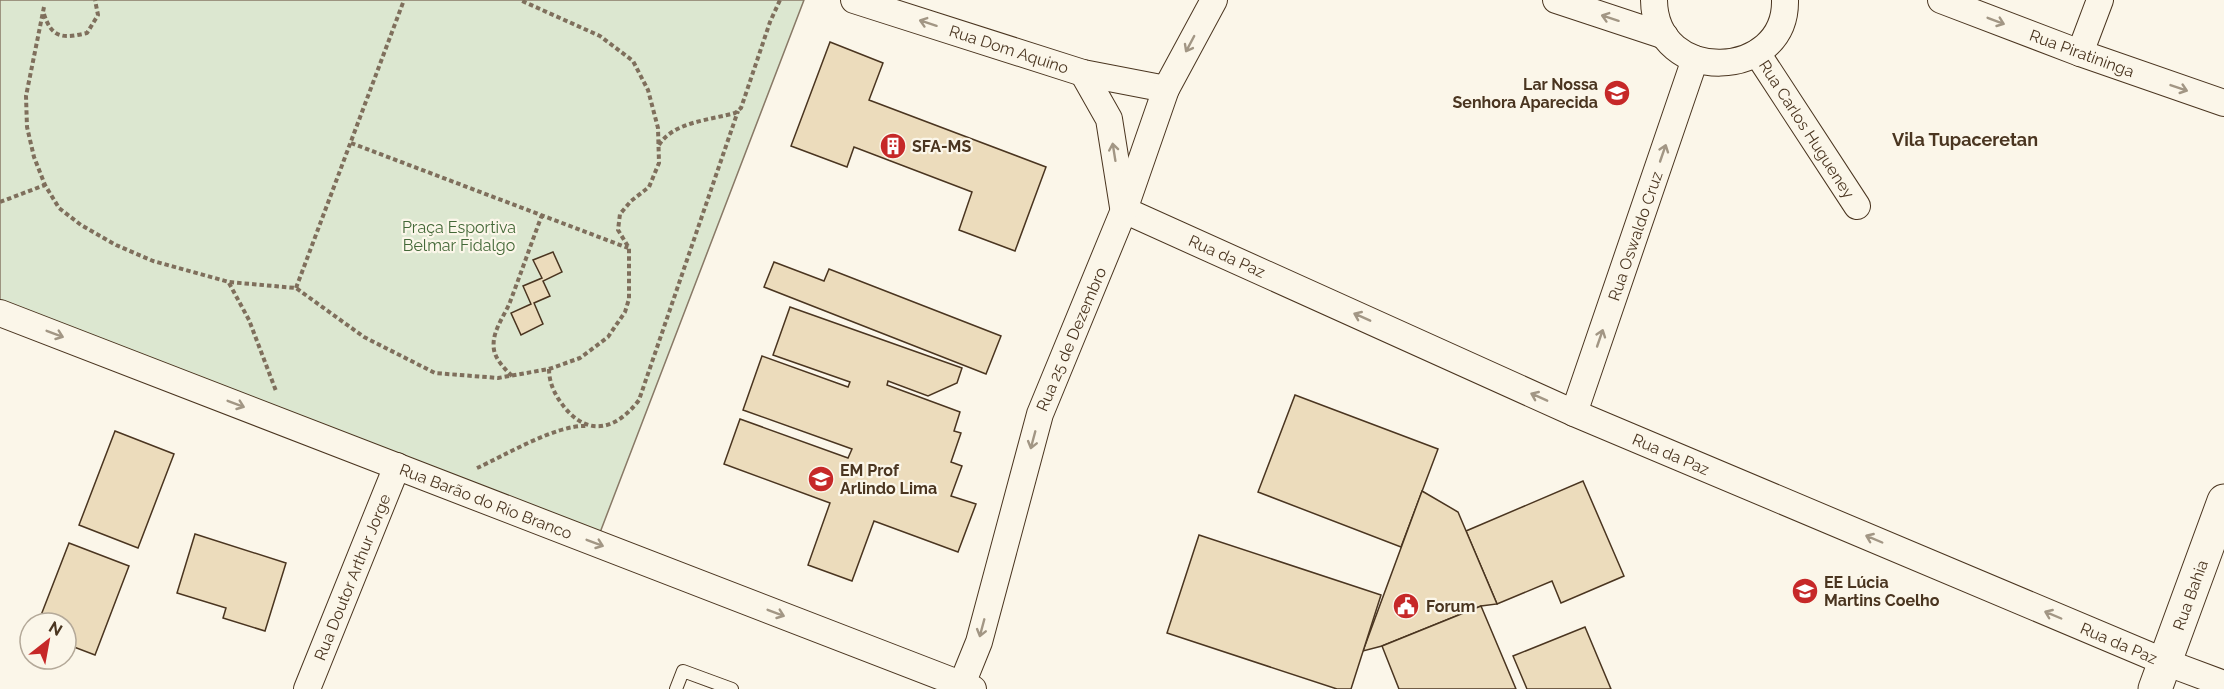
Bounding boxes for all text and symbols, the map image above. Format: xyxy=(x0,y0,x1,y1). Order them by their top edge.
one-way arrow xyxy=(1601,12,1620,23)
one-way arrow xyxy=(1986,16,2005,27)
one-way arrow xyxy=(919,17,938,28)
street label: Rua Dom Aquino xyxy=(947,21,1071,78)
street label: Rua Piratininga xyxy=(2027,26,2137,81)
one-way arrow xyxy=(1184,35,1195,53)
street label: Rua Carlos Hugueney xyxy=(1755,57,1859,202)
place label: Lar Nossa Senhora Aparecida xyxy=(1453,75,1598,112)
school or university icon: Lar Nossa Senhora Aparecida xyxy=(1602,78,1632,108)
one-way arrow xyxy=(2169,83,2188,94)
district label: Vila Tupaceretan xyxy=(1892,129,2038,150)
building icon: SFA-MS xyxy=(878,131,908,161)
place label: SFA-MS xyxy=(912,137,971,156)
one-way arrow xyxy=(1109,143,1120,163)
one-way arrow xyxy=(1658,144,1669,163)
street label: Rua Oswaldo Cruz xyxy=(1604,169,1667,303)
park label: Praça Esportiva Belmar Fidalgo xyxy=(402,218,516,255)
street label: Rua da Paz xyxy=(1186,231,1268,282)
street label: Rua 25 de Dezembro xyxy=(1033,264,1110,414)
one-way arrow xyxy=(1353,311,1371,323)
one-way arrow xyxy=(45,329,63,340)
one-way arrow xyxy=(1595,329,1606,348)
one-way arrow xyxy=(1531,391,1549,403)
one-way arrow xyxy=(227,399,245,410)
one-way arrow xyxy=(1026,430,1038,449)
street label: Rua da Paz xyxy=(1629,430,1712,479)
street label: Rua Barão do Rio Branco xyxy=(397,460,575,543)
place label: EM Prof Arlindo Lima xyxy=(840,461,937,498)
school or university icon: EM Prof Arlindo Lima xyxy=(806,464,836,494)
street label: Rua Doutor Arthur Jorge xyxy=(310,491,395,663)
one-way arrow xyxy=(1865,533,1883,544)
one-way arrow xyxy=(585,538,603,549)
street label: Rua Bahia xyxy=(2169,557,2212,633)
place label: EE Lúcia Martins Coelho xyxy=(1824,573,1940,610)
school or university icon: EE Lúcia Martins Coelho xyxy=(1790,576,1820,606)
public building icon: Forum xyxy=(1391,591,1421,621)
place label: Forum xyxy=(1426,597,1475,616)
one-way arrow xyxy=(767,608,785,619)
one-way arrow xyxy=(2045,609,2063,620)
north arrow xyxy=(18,611,78,671)
text: N xyxy=(45,617,66,640)
one-way arrow xyxy=(976,618,988,637)
street label: Rua da Paz xyxy=(2077,619,2160,668)

